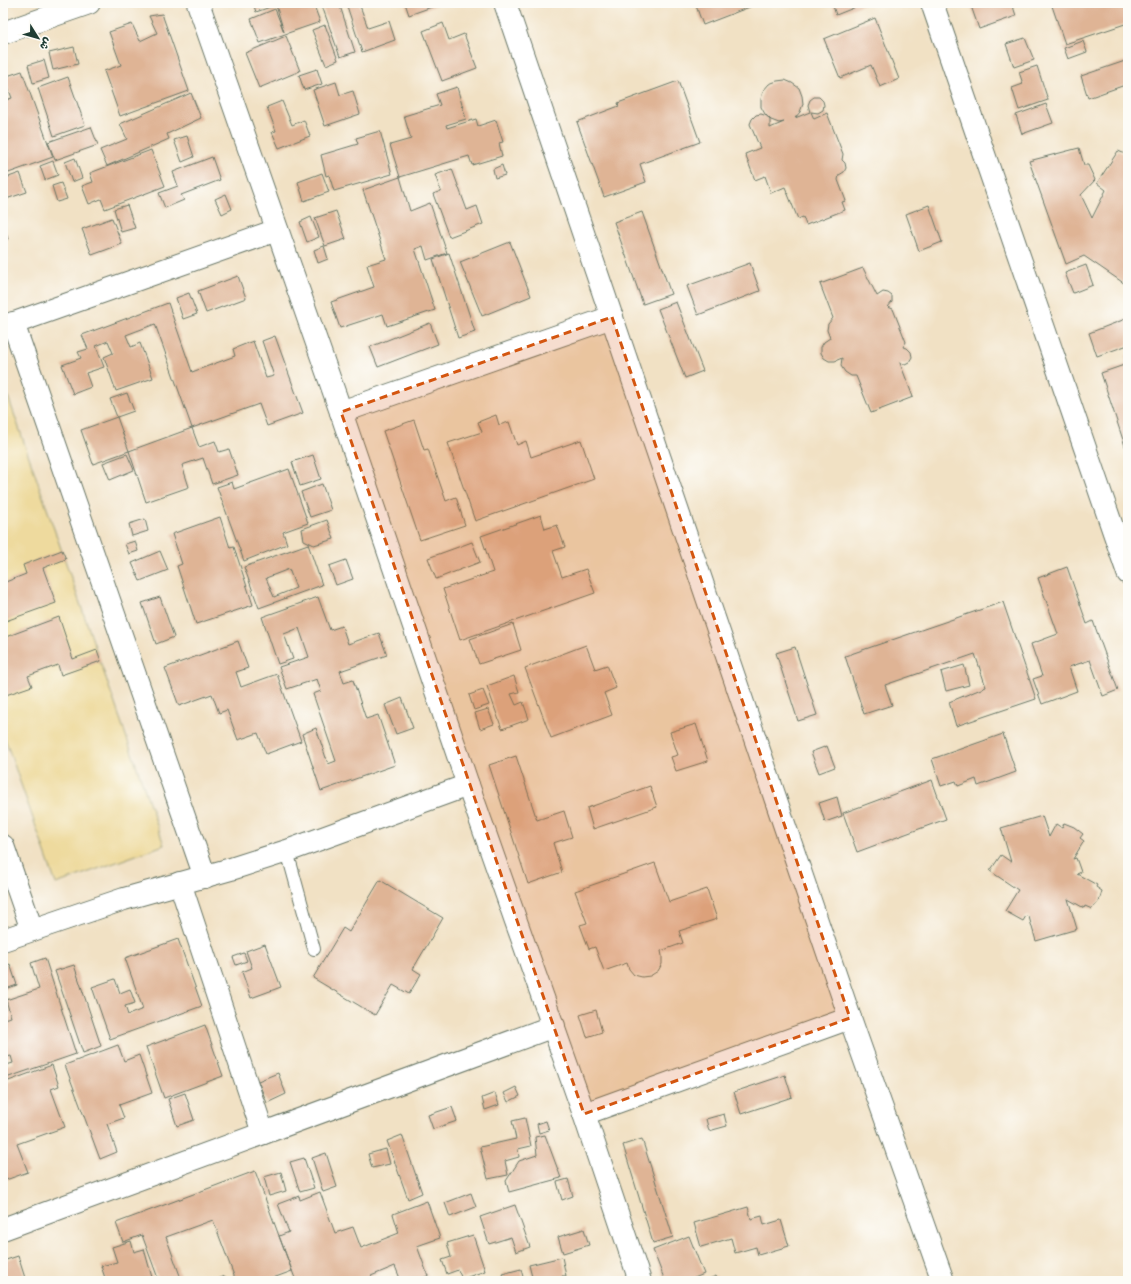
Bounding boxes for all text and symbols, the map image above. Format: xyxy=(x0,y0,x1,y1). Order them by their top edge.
north arrow xyxy=(18,18,58,58)
text: ش xyxy=(34,33,57,54)

